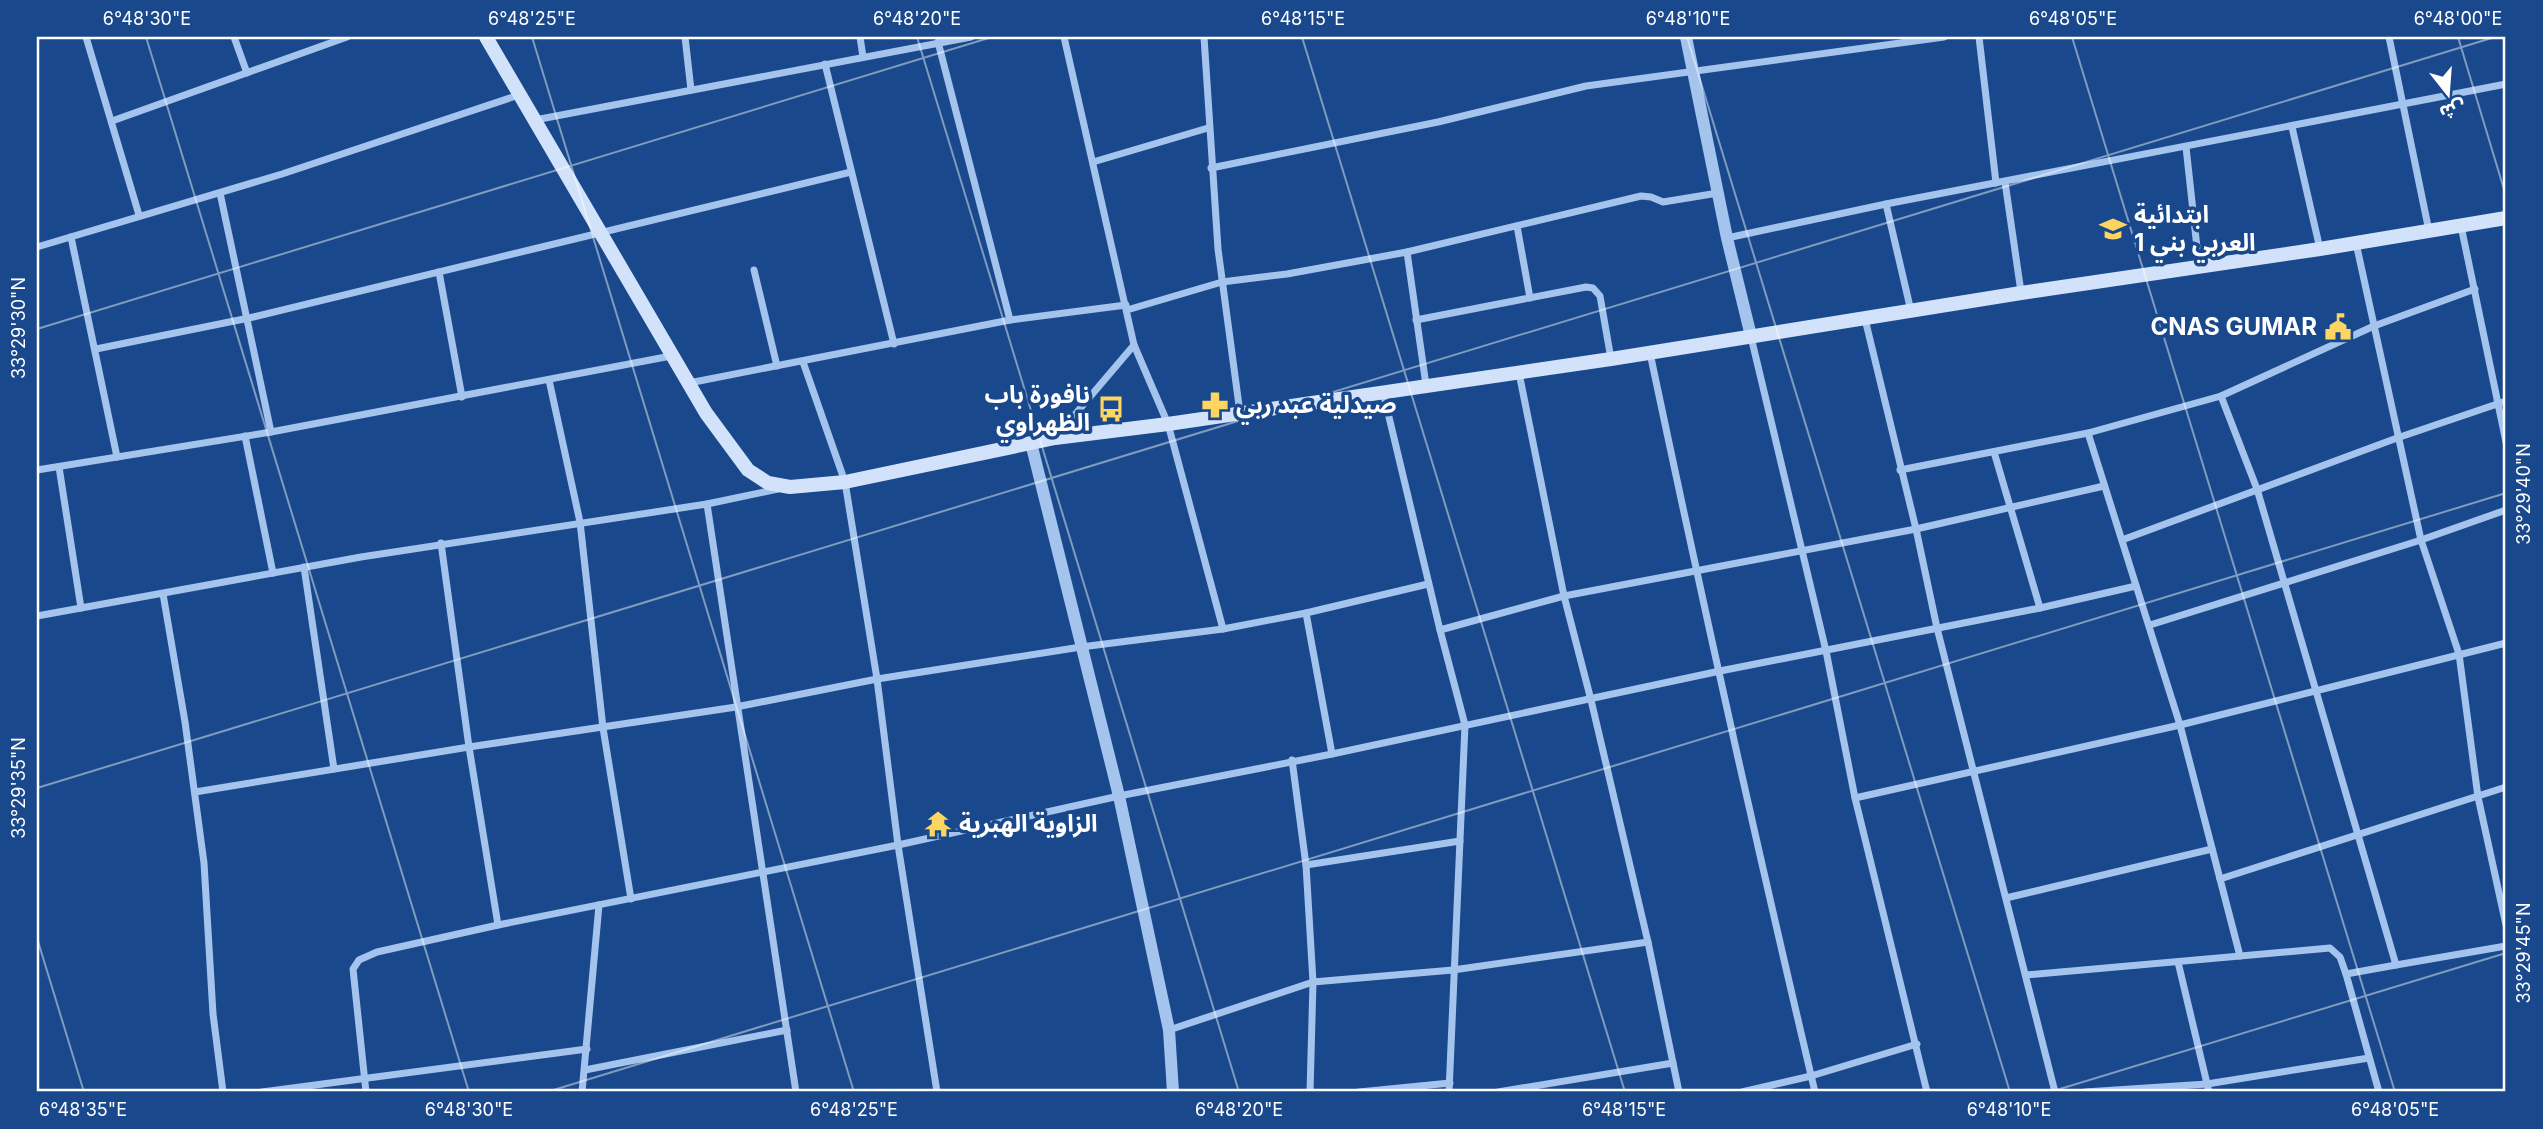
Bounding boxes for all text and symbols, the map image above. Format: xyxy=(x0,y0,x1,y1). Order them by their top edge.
text: 6°48'30"E xyxy=(103,8,191,29)
text: 6°48'25"E xyxy=(488,8,576,29)
text: 6°48'20"E xyxy=(873,8,961,29)
text: 6°48'15"E xyxy=(1261,8,1345,29)
text: 6°48'10"E xyxy=(1646,8,1730,29)
text: 6°48'05"E xyxy=(2029,8,2117,29)
text: 6°48'00"E xyxy=(2414,8,2502,29)
north arrow xyxy=(2414,60,2484,130)
text: ش xyxy=(2437,95,2469,125)
place label: ابتدائية العربي بني 1 xyxy=(2134,200,2256,263)
school or university icon: ابتدائية العربي بني 1 xyxy=(2098,214,2128,244)
text: 33°29'30"N xyxy=(8,277,29,379)
place label: CNAS GUMAR xyxy=(2150,312,2317,341)
public building icon: CNAS GUMAR xyxy=(2323,312,2353,342)
place label: نافورة باب الظهراوي xyxy=(984,380,1090,443)
pharmacy icon: صيدلية عبد ربي xyxy=(1200,390,1230,420)
place label: صيدلية عبد ربي xyxy=(1236,390,1397,425)
bus stop icon: نافورة باب الظهراوي xyxy=(1096,394,1126,424)
text: 33°29'40"N xyxy=(2513,443,2534,545)
text: 33°29'35"N xyxy=(8,737,29,839)
temple icon: الزاوية الهبرية xyxy=(923,809,953,839)
place label: الزاوية الهبرية xyxy=(959,809,1098,838)
text: 33°29'45"N xyxy=(2513,902,2534,1004)
text: 6°48'35"E xyxy=(39,1099,127,1120)
text: 6°48'30"E xyxy=(425,1099,513,1120)
text: 6°48'25"E xyxy=(810,1099,898,1120)
text: 6°48'20"E xyxy=(1195,1099,1283,1120)
text: 6°48'15"E xyxy=(1582,1099,1666,1120)
text: 6°48'10"E xyxy=(1967,1099,2051,1120)
text: 6°48'05"E xyxy=(2351,1099,2439,1120)

